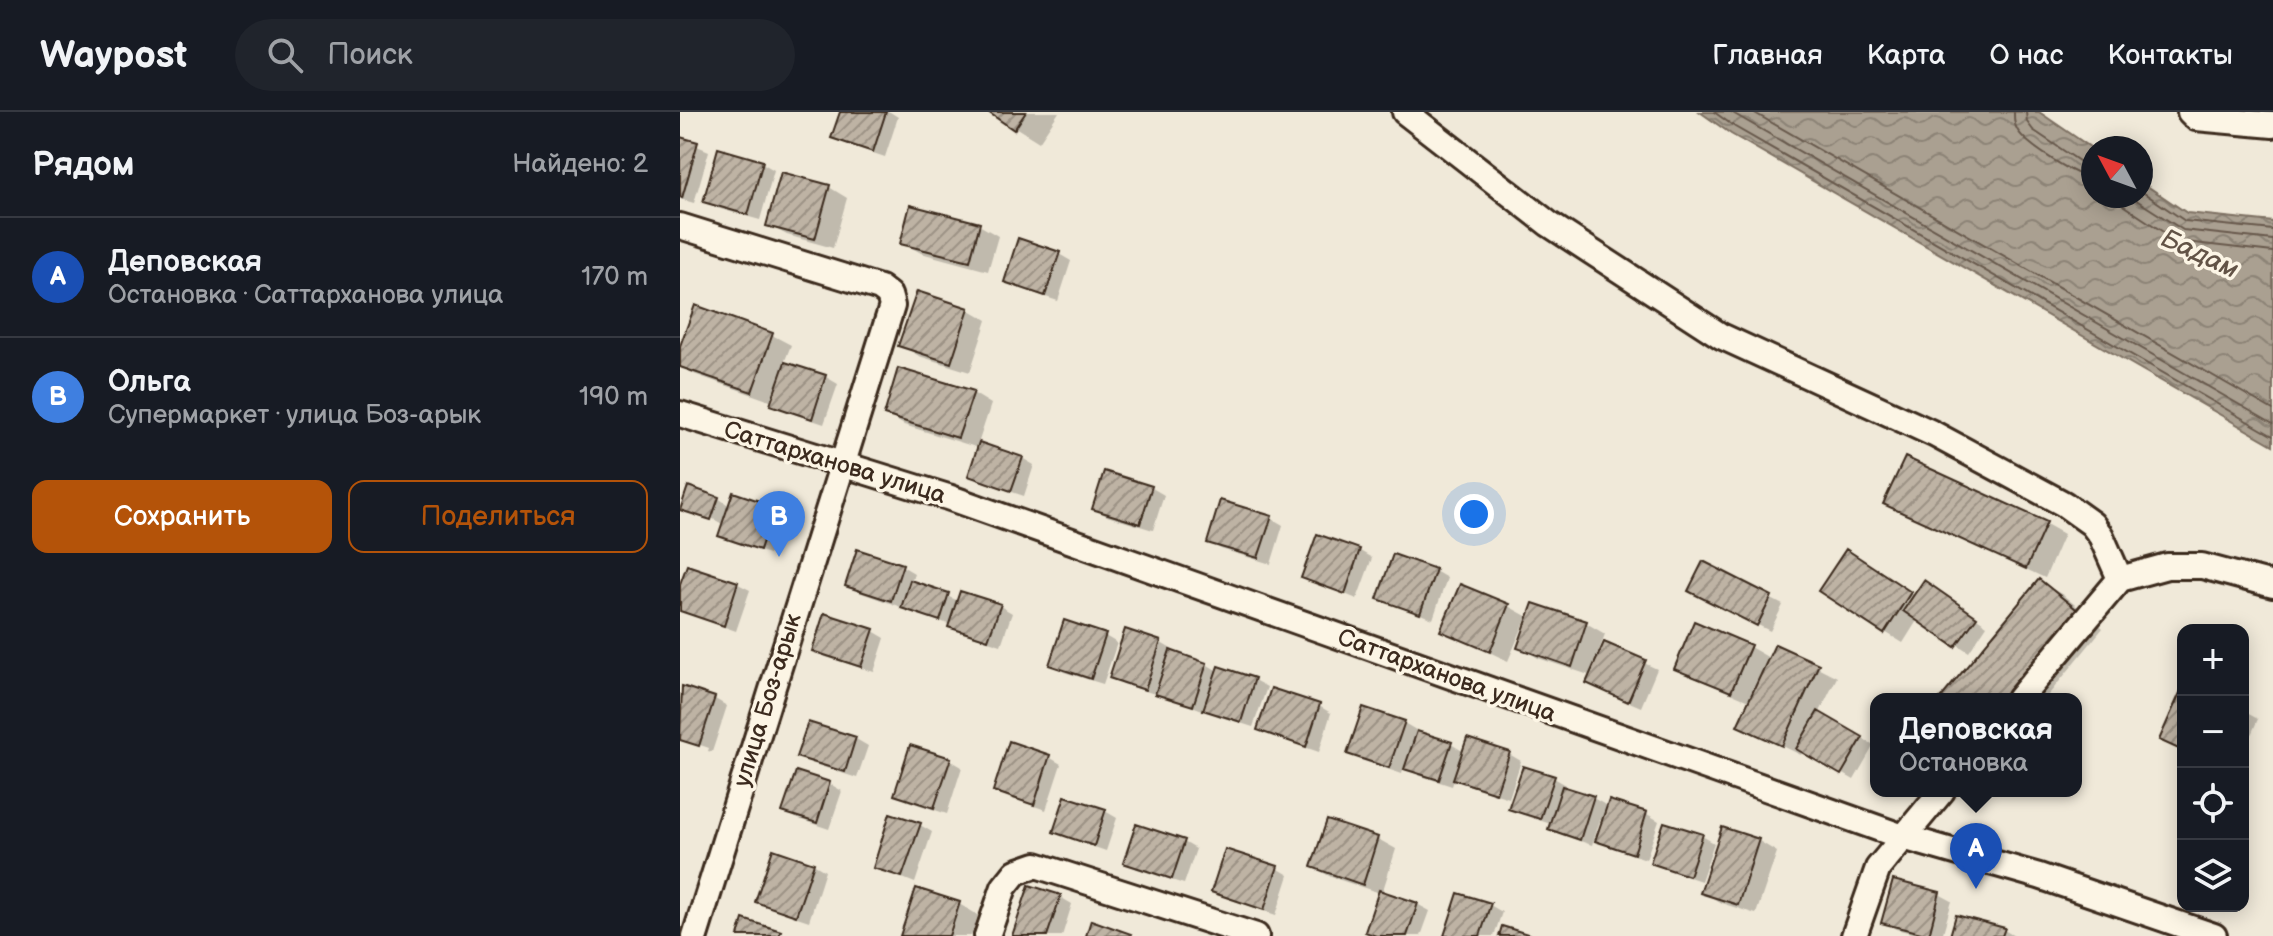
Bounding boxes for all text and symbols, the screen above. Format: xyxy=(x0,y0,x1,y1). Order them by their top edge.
search box xyxy=(235,19,795,91)
text: Waypost xyxy=(40,33,187,78)
icon: search xyxy=(263,33,307,77)
text: Поиск xyxy=(327,37,413,73)
text: Главная xyxy=(1712,39,1823,72)
text: Карта xyxy=(1867,39,1946,72)
text: О нас xyxy=(1990,39,2063,72)
text: Контакты xyxy=(2107,39,2233,72)
north arrow xyxy=(2081,136,2153,208)
text: Рядом xyxy=(32,144,134,185)
text: Найдено: 2 xyxy=(512,149,648,180)
water label: Бадам xyxy=(2156,223,2243,286)
text: Деповская xyxy=(108,244,262,280)
text: A xyxy=(50,262,66,293)
text: 170 m xyxy=(581,262,648,293)
text: Остановка · Саттарханова улица xyxy=(108,280,503,311)
text: Ольга xyxy=(108,364,191,400)
text: B xyxy=(49,382,67,413)
text: 190 m xyxy=(579,382,648,413)
text: Супермаркет · улица Боз-арык xyxy=(108,400,481,431)
street label: Саттарханова улица xyxy=(721,415,949,510)
button: Сохранить xyxy=(32,480,332,553)
button: Поделиться xyxy=(348,480,648,553)
pin: B xyxy=(753,491,805,557)
your location xyxy=(1454,494,1494,534)
street label: улица Боз-арык xyxy=(727,610,808,790)
street label: Саттарханова улица xyxy=(1334,622,1560,728)
map controls xyxy=(2177,624,2249,912)
button: + xyxy=(2177,624,2249,696)
popup xyxy=(1870,693,2082,797)
button: − xyxy=(2177,696,2249,768)
text: Деповская xyxy=(1899,712,2053,748)
text: Остановка xyxy=(1899,748,2028,779)
button: locate xyxy=(2177,768,2249,840)
pin: A xyxy=(1950,823,2002,889)
button: layers xyxy=(2177,840,2249,912)

